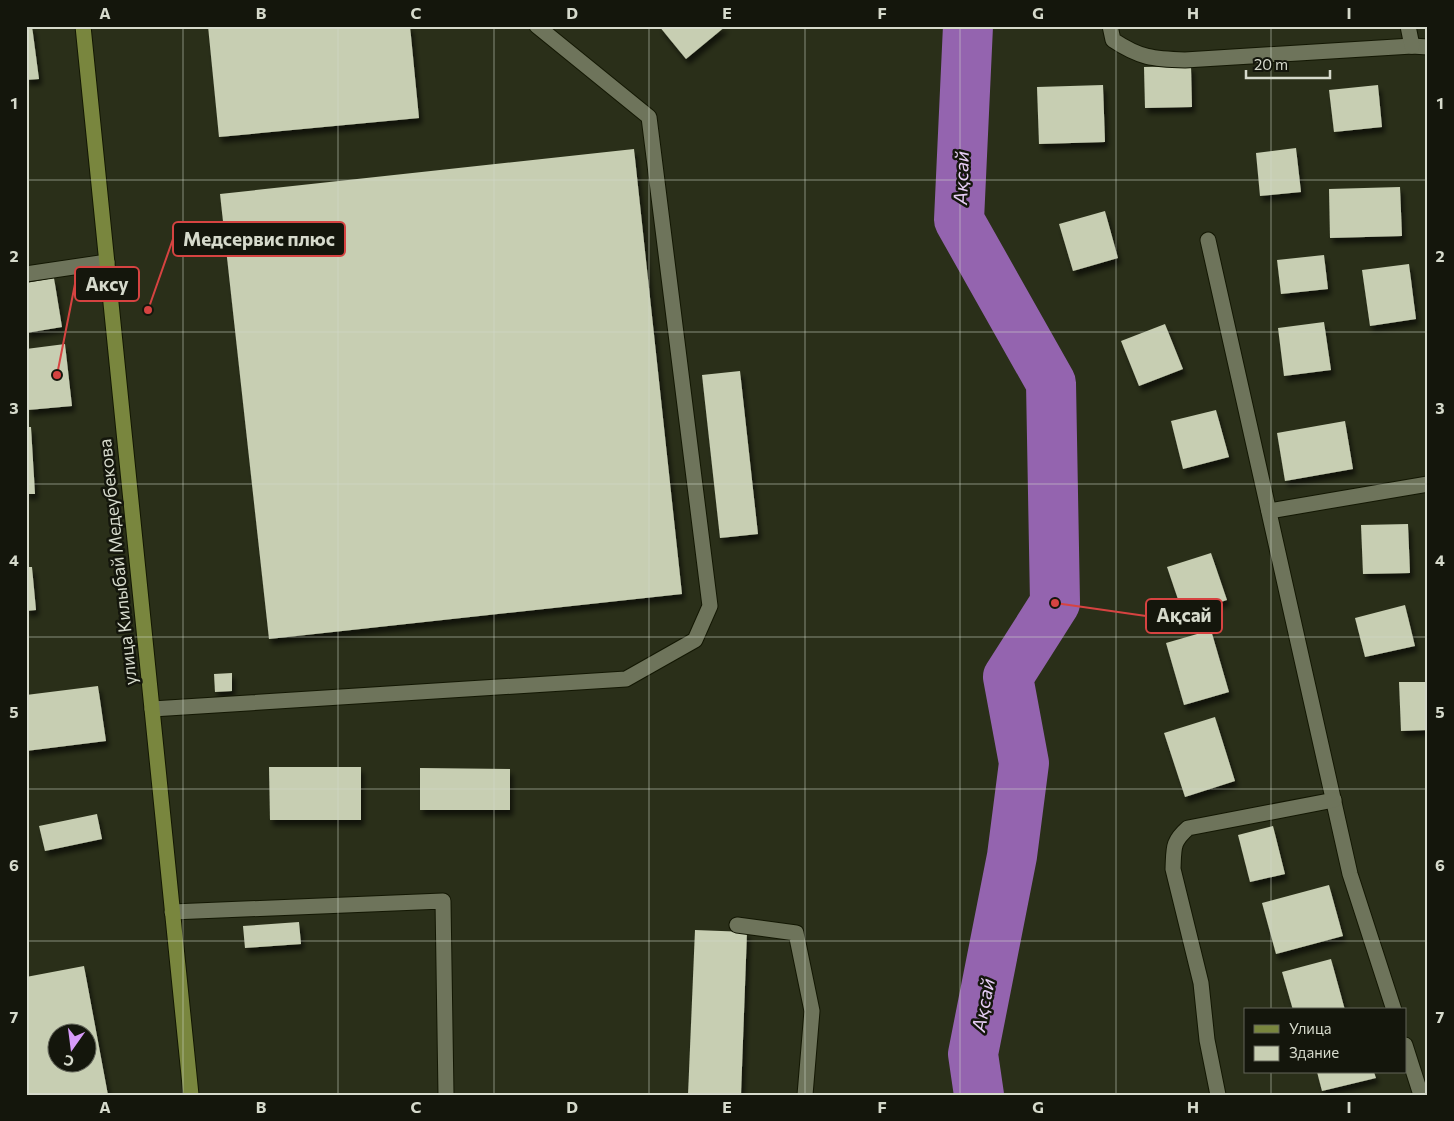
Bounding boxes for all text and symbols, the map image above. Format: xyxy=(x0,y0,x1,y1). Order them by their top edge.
text: A xyxy=(99,3,111,22)
text: B xyxy=(256,3,267,22)
text: C xyxy=(411,3,422,22)
text: D xyxy=(566,3,578,22)
text: E xyxy=(722,3,732,22)
text: F xyxy=(877,3,887,22)
text: G xyxy=(1032,3,1044,22)
text: H xyxy=(1187,3,1199,22)
text: I xyxy=(1346,3,1352,22)
scale bar xyxy=(1246,48,1330,80)
text: 20 m xyxy=(1254,55,1288,73)
text: 1 xyxy=(10,93,18,112)
text: 1 xyxy=(1436,93,1444,112)
water label: Ақсай xyxy=(948,151,973,206)
callout: Медсервис плюс xyxy=(173,222,345,256)
text: Медсервис плюс xyxy=(183,227,335,250)
text: 2 xyxy=(9,246,19,265)
text: 2 xyxy=(1435,246,1445,265)
callout: Аксу xyxy=(75,267,139,301)
text: Аксу xyxy=(85,272,129,295)
text: 3 xyxy=(9,398,19,417)
text: 3 xyxy=(1435,398,1445,417)
street label: улица Килыбай Медеубекова xyxy=(93,438,141,686)
text: 4 xyxy=(9,550,19,569)
text: 4 xyxy=(1435,550,1445,569)
callout: Ақсай xyxy=(1146,599,1222,633)
text: Ақсай xyxy=(1156,603,1212,626)
text: 5 xyxy=(9,702,19,721)
text: 5 xyxy=(1435,702,1445,721)
text: 6 xyxy=(9,855,19,874)
text: 6 xyxy=(1435,855,1445,874)
water label: Ақсай xyxy=(966,976,999,1034)
text: 7 xyxy=(10,1007,19,1026)
text: 7 xyxy=(1436,1007,1445,1026)
legend xyxy=(1244,1008,1406,1074)
text: Улица xyxy=(1289,1019,1331,1037)
north arrow xyxy=(48,1024,98,1074)
text: Здание xyxy=(1289,1043,1339,1061)
text: С xyxy=(62,1052,75,1071)
text: A xyxy=(99,1097,111,1116)
text: B xyxy=(256,1097,267,1116)
text: C xyxy=(411,1097,422,1116)
text: D xyxy=(566,1097,578,1116)
text: E xyxy=(722,1097,732,1116)
text: F xyxy=(877,1097,887,1116)
text: G xyxy=(1032,1097,1044,1116)
text: H xyxy=(1187,1097,1199,1116)
text: I xyxy=(1346,1097,1352,1116)

